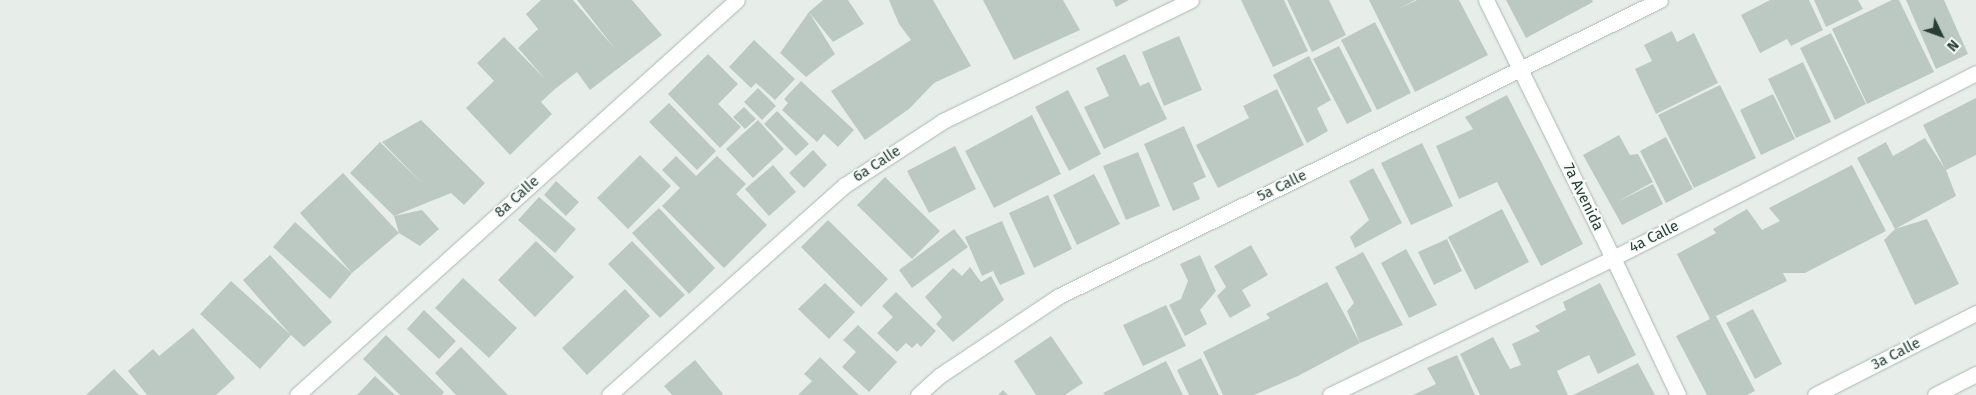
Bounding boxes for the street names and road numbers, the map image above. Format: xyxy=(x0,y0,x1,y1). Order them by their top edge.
street label: 6a Calle xyxy=(850,142,904,186)
street label: 7a Avenida xyxy=(1559,160,1607,234)
street label: 5a Calle xyxy=(1254,166,1310,206)
street label: 8a Calle xyxy=(491,172,543,222)
street label: 4a Calle xyxy=(1626,217,1682,257)
street label: 3a Calle xyxy=(1868,334,1924,374)

